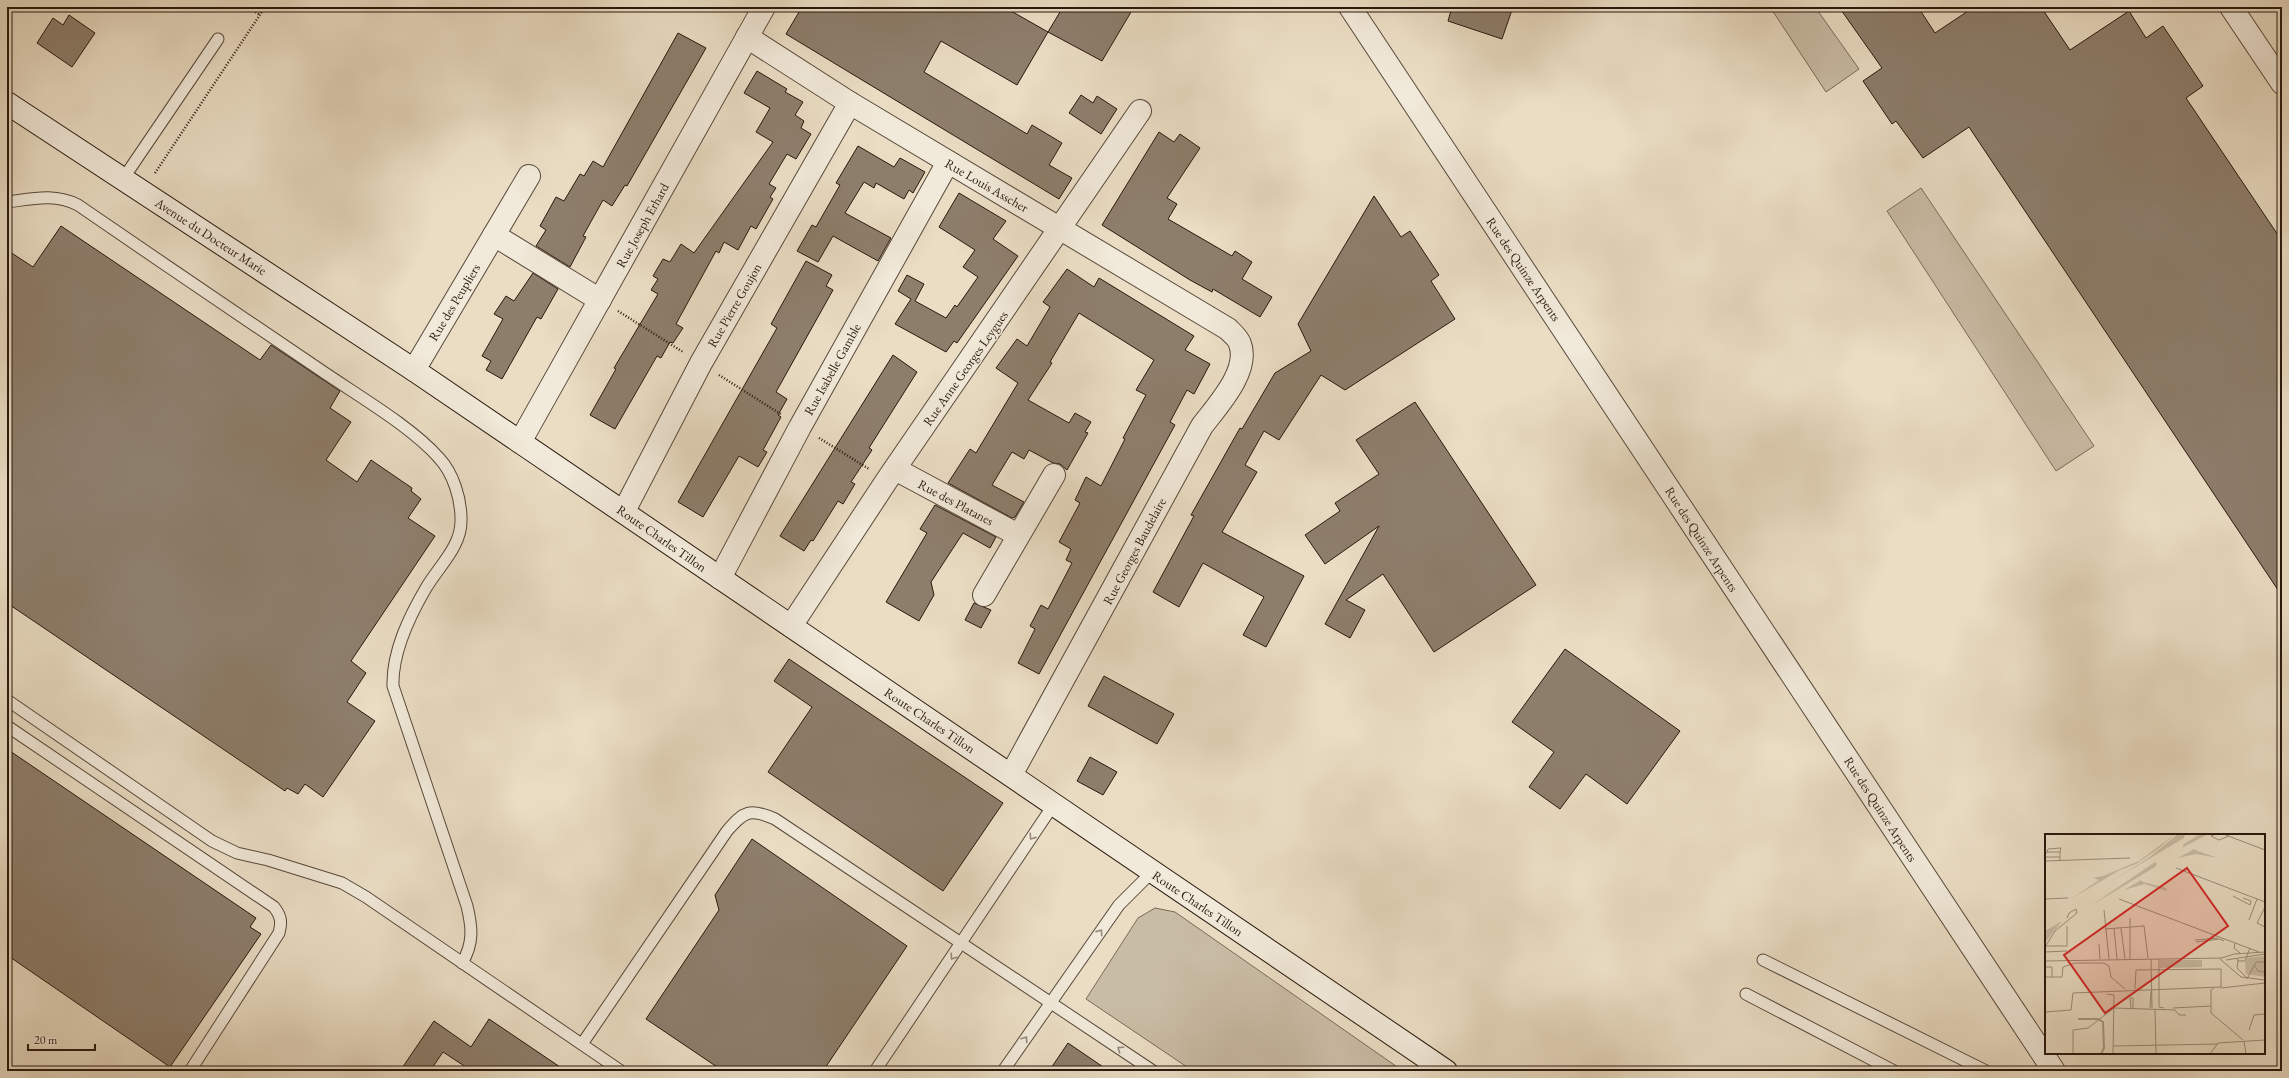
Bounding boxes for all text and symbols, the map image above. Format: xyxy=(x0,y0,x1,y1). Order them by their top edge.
street label: Rue Louis Asscher xyxy=(942,155,1032,216)
street label: Rue Joseph Erhard xyxy=(612,180,673,271)
street label: Avenue du Docteur Marie xyxy=(151,193,270,279)
street label: Rue des Quinze Arpents xyxy=(1482,214,1565,325)
street label: Rue Pierre Goujon xyxy=(703,260,766,350)
street label: Rue des Peupliers xyxy=(425,261,484,344)
street label: Rue Anne Georges Leygues xyxy=(919,307,1012,429)
street label: Rue Isabelle Gamble xyxy=(800,320,865,418)
street label: Rue des Platanes xyxy=(915,475,996,529)
street label: Rue des Quinze Arpents xyxy=(1661,484,1742,595)
street label: Rue Georges Baudelaire xyxy=(1099,495,1170,608)
street label: Route Charles Tillon xyxy=(613,501,710,576)
street label: Route Charles Tillon xyxy=(881,684,979,757)
street label: Rue des Quinze Arpents xyxy=(1840,754,1921,865)
one-way arrow xyxy=(1030,832,1037,839)
inset map xyxy=(2045,834,2265,1054)
street label: Route Charles Tillon xyxy=(1149,867,1247,940)
one-way arrow xyxy=(1095,929,1103,936)
one-way arrow xyxy=(950,953,958,960)
scale bar xyxy=(28,1026,95,1052)
text: 20 m xyxy=(34,1032,58,1048)
one-way arrow xyxy=(1021,1036,1028,1043)
one-way arrow xyxy=(1118,1047,1125,1054)

